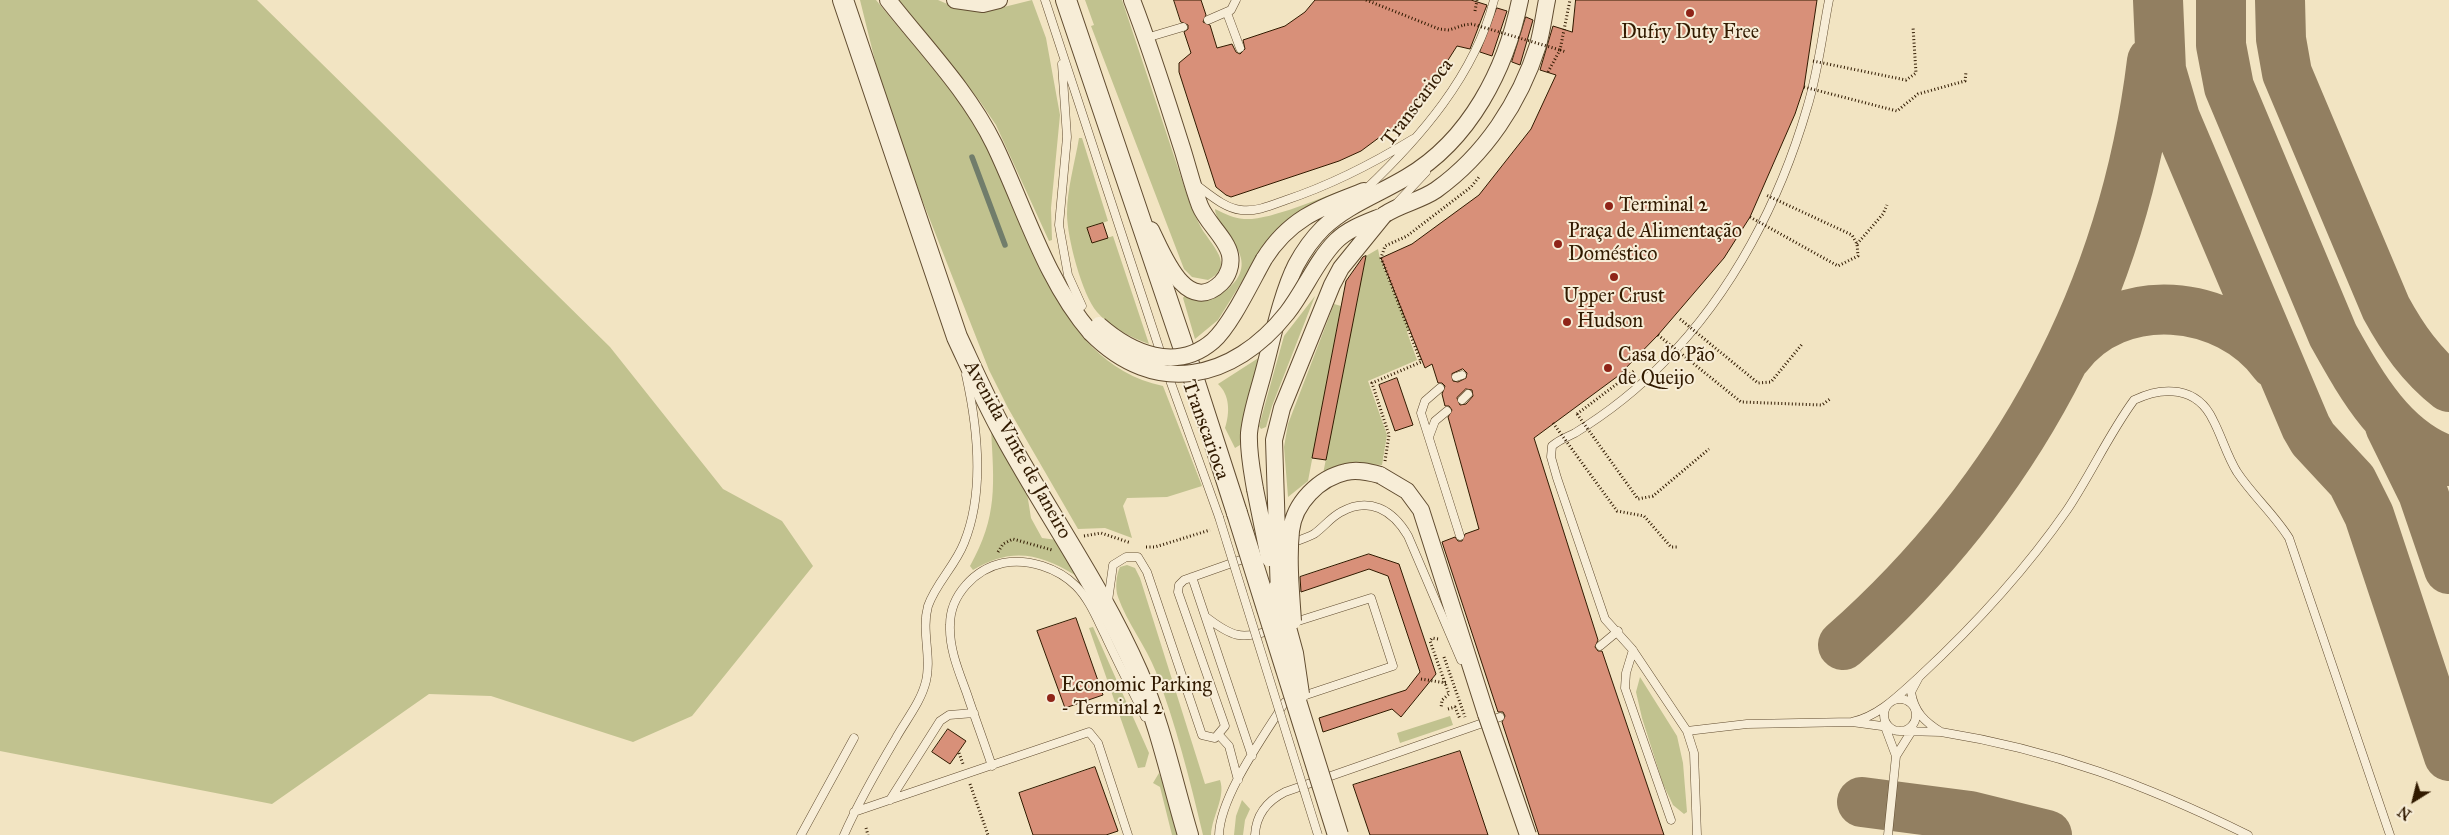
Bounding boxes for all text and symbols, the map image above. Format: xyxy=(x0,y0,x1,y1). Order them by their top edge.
marker: Dufry Duty Free xyxy=(1684,7,1696,19)
place label: Dufry Duty Free xyxy=(1621,21,1759,45)
street label: Transcarioca xyxy=(1377,54,1459,152)
place label: Terminal 2 xyxy=(1619,194,1708,218)
marker: Terminal 2 xyxy=(1603,200,1615,212)
place label: Praça de Alimentação Doméstico xyxy=(1568,220,1742,267)
marker: Praça de Alimentação Doméstico xyxy=(1552,238,1564,250)
marker: Upper Crust xyxy=(1608,271,1620,283)
place label: Upper Crust xyxy=(1563,285,1665,309)
place label: Hudson xyxy=(1577,310,1643,334)
marker: Hudson xyxy=(1561,316,1573,328)
place label: Casa do Pão de Queijo xyxy=(1618,344,1715,391)
street label: Avenida Vinte de Janeiro xyxy=(958,357,1076,543)
marker: Casa do Pão de Queijo xyxy=(1602,362,1614,374)
street label: Transcarioca xyxy=(1176,377,1234,483)
place label: Economic Parking - Terminal 2 xyxy=(1061,674,1212,721)
marker: Economic Parking - Terminal 2 xyxy=(1045,692,1057,704)
north arrow xyxy=(2389,775,2439,825)
text: N xyxy=(2395,802,2415,823)

